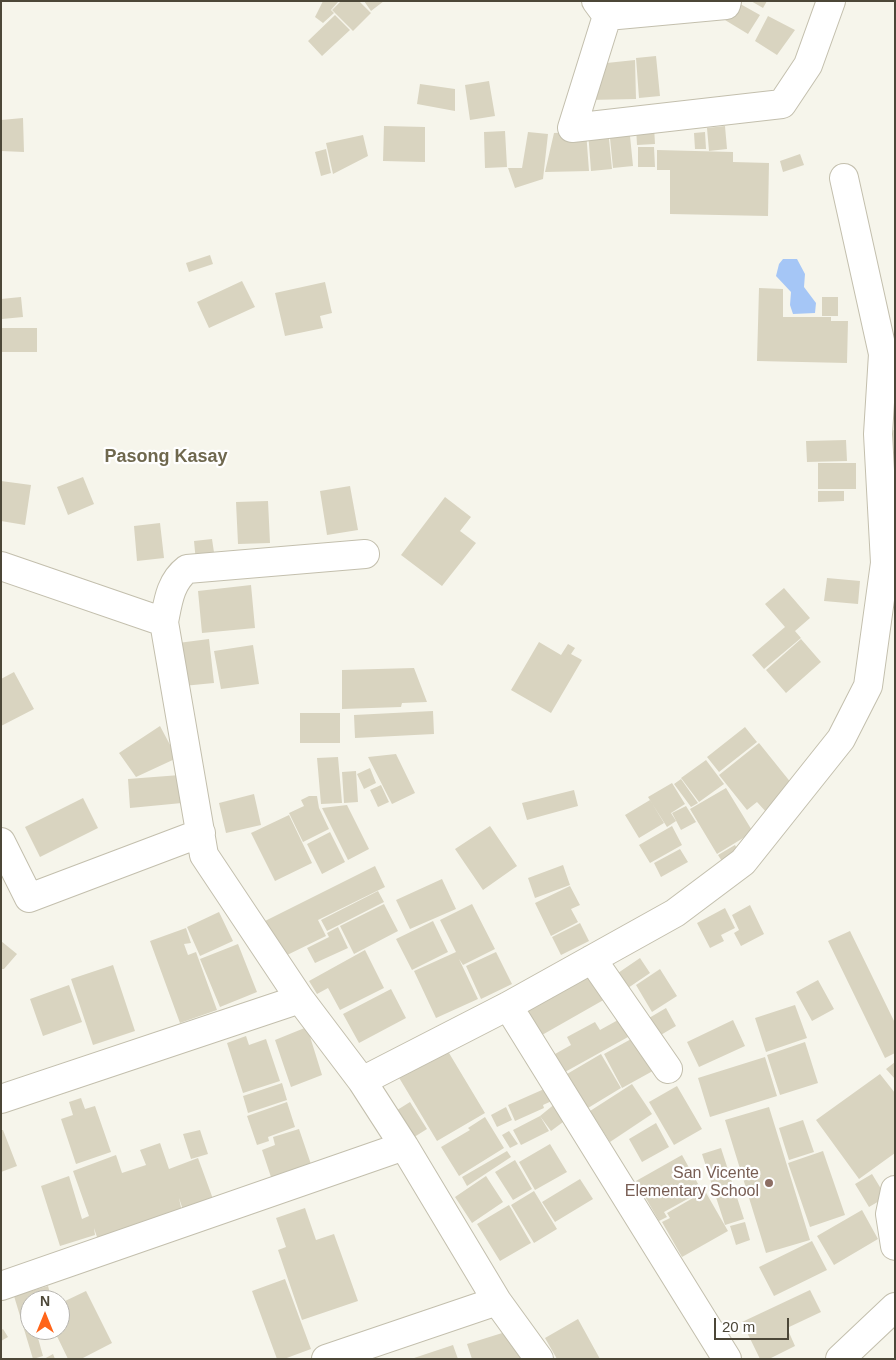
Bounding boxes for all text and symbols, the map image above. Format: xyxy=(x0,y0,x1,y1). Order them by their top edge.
district label: Pasong Kasay xyxy=(104,446,228,468)
place label: San Vicente Elementary School xyxy=(625,1164,759,1202)
marker: San Vicente Elementary School xyxy=(763,1177,775,1189)
north arrow xyxy=(20,1290,70,1340)
text: N xyxy=(40,1293,50,1309)
scale bar xyxy=(716,1308,791,1340)
text: 20 m xyxy=(722,1318,755,1335)

